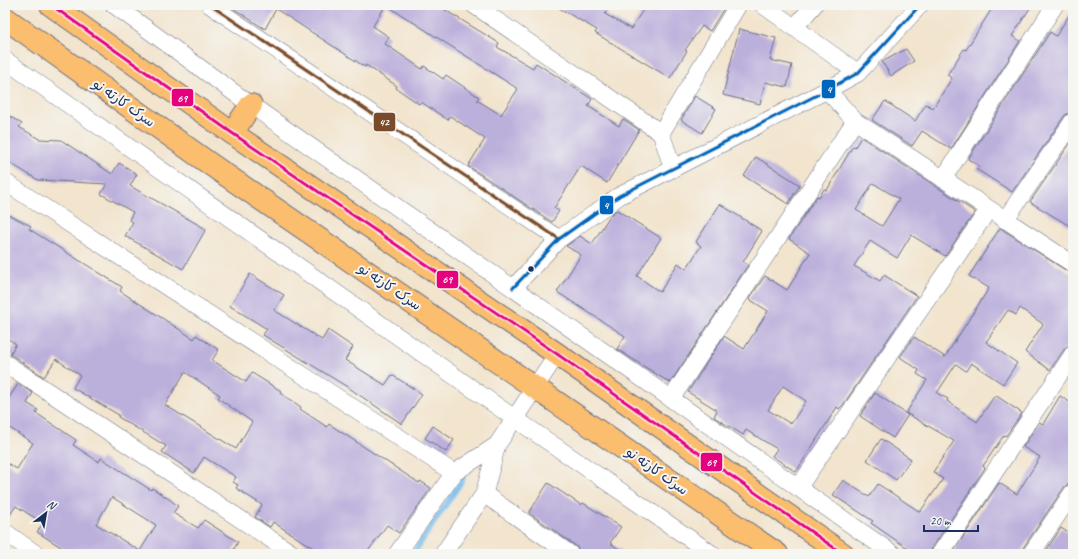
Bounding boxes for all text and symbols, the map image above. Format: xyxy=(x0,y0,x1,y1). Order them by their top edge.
street label: سرک کارته نو xyxy=(89,75,158,131)
line badge: 4 xyxy=(821,79,836,99)
text: 4 xyxy=(827,82,834,96)
line badge: 69 xyxy=(171,88,194,107)
text: 69 xyxy=(177,91,188,105)
line badge: 42 xyxy=(373,112,396,132)
text: 42 xyxy=(379,115,390,129)
line badge: 4 xyxy=(599,195,614,215)
text: 4 xyxy=(604,198,611,212)
street label: سرک کارته نو xyxy=(355,259,425,314)
unlabelled marker xyxy=(526,264,536,274)
line badge: 69 xyxy=(436,270,459,289)
text: 69 xyxy=(442,272,453,286)
street label: سرک کارته نو xyxy=(622,443,691,499)
line badge: 69 xyxy=(700,452,723,472)
text: 69 xyxy=(706,455,717,469)
north arrow xyxy=(26,493,66,533)
text: N xyxy=(45,497,60,513)
scale bar xyxy=(924,507,978,533)
text: 20 m xyxy=(930,513,952,529)

